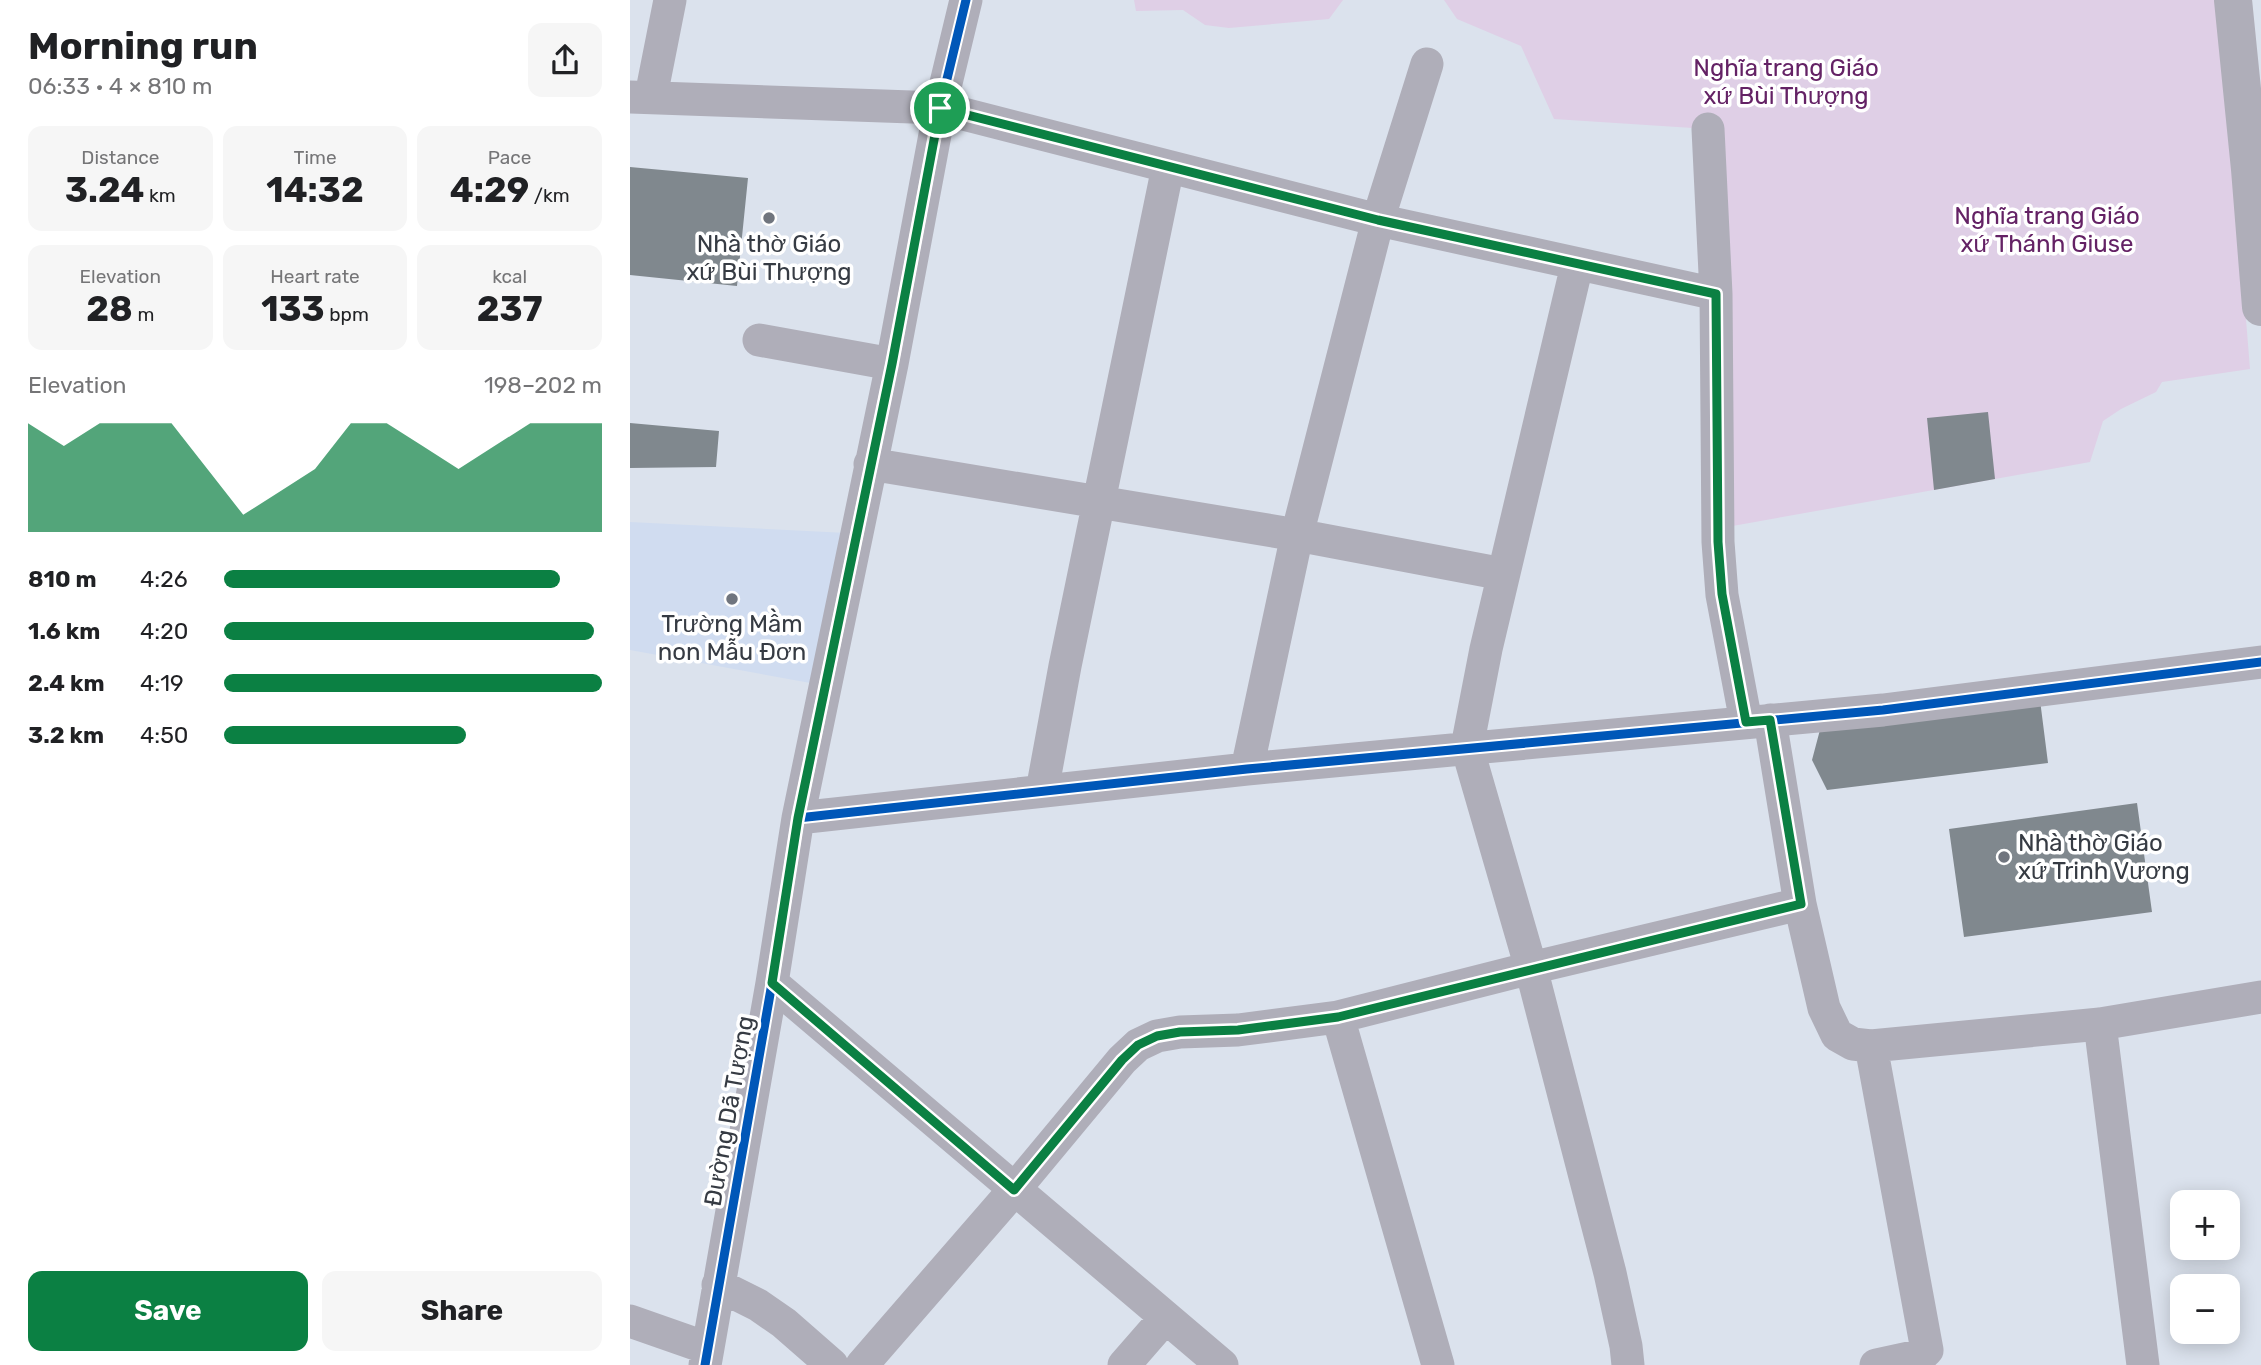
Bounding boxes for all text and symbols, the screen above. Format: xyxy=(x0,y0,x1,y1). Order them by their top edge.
text: Morning run xyxy=(28,23,258,69)
button: share xyxy=(528,23,602,97)
park label: Nghĩa trang Giáo xứ Bùi Thượng xyxy=(1693,54,1879,110)
text: 06:33 · 4 × 810 m xyxy=(28,72,212,100)
pin xyxy=(910,78,970,138)
icon: arrive xyxy=(921,89,959,127)
text: Distance xyxy=(81,146,159,169)
text: Time xyxy=(293,146,337,169)
text: Pace xyxy=(488,146,531,169)
text: 3.24 xyxy=(65,169,144,211)
text: 14:32 xyxy=(266,169,364,211)
text: 4:29 xyxy=(450,169,529,211)
text: km xyxy=(144,184,176,207)
text: /km xyxy=(529,184,570,207)
park label: Nghĩa trang Giáo xứ Thánh Giuse xyxy=(1954,202,2140,258)
marker: Nhà thờ Giáo xứ Bùi Thượng xyxy=(761,210,777,226)
place label: Nhà thờ Giáo xứ Bùi Thượng xyxy=(686,230,852,286)
text: Elevation xyxy=(80,265,161,288)
text: Heart rate xyxy=(270,265,360,288)
text: kcal xyxy=(492,265,527,288)
text: 28 xyxy=(86,288,133,330)
text: 133 xyxy=(261,288,325,330)
text: 237 xyxy=(477,288,543,330)
text: m xyxy=(133,303,154,326)
text: bpm xyxy=(325,303,369,326)
text: Elevation xyxy=(28,371,127,399)
text: 198–202 m xyxy=(484,371,602,399)
text: 810 m xyxy=(28,565,97,593)
text: 4:26 xyxy=(140,565,188,593)
marker: Trường Mầm non Mẫu Đơn xyxy=(724,591,740,607)
place label: Trường Mầm non Mẫu Đơn xyxy=(658,608,806,666)
text: 1.6 km xyxy=(28,617,100,645)
text: 4:20 xyxy=(140,617,188,645)
text: 2.4 km xyxy=(28,669,104,697)
text: 4:19 xyxy=(140,669,184,697)
text: 3.2 km xyxy=(28,721,104,749)
text: 4:50 xyxy=(140,721,188,749)
place label: Nhà thờ Giáo xứ Trinh Vương xyxy=(2018,829,2190,885)
marker: Nhà thờ Giáo xứ Trinh Vương xyxy=(1996,849,2012,865)
street label: Đường Dã Tượng xyxy=(698,1014,760,1208)
map controls xyxy=(2170,1190,2240,1344)
button: + xyxy=(2170,1190,2240,1260)
button: Save xyxy=(28,1271,308,1351)
button: Share xyxy=(322,1271,602,1351)
button: − xyxy=(2170,1274,2240,1344)

